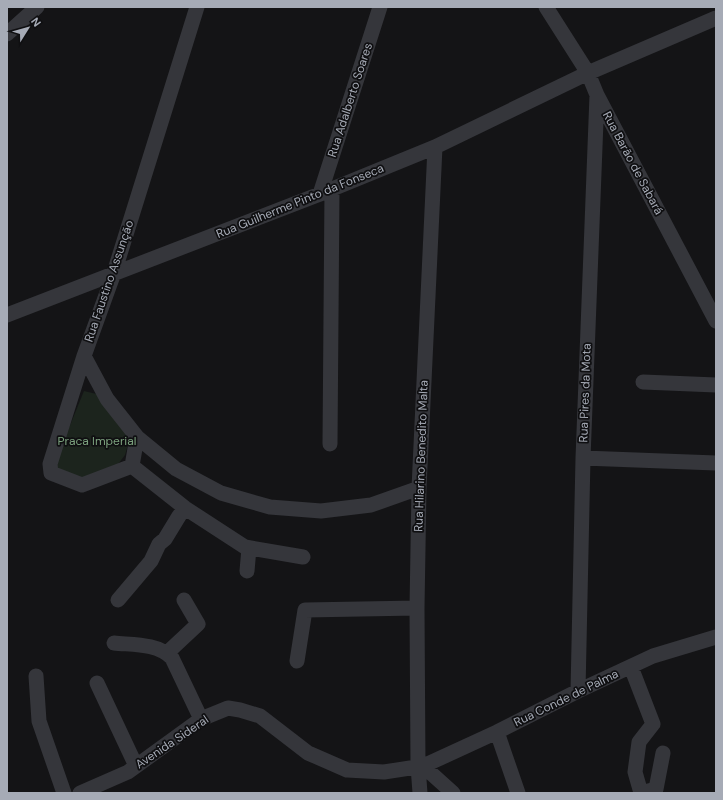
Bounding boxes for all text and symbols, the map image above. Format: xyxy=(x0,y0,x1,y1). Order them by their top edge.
north arrow xyxy=(8,8,48,48)
text: N xyxy=(28,15,44,29)
street label: Rua Adalberto Soares xyxy=(324,41,376,159)
street label: Rua Barão de Sabará xyxy=(599,109,667,217)
street label: Rua Guilherme Pinto da Fonseca xyxy=(214,160,386,242)
street label: Rua Faustino Assunção xyxy=(81,218,137,344)
street label: Rua Pires da Mota xyxy=(575,343,595,443)
street label: Rua Hilarino Benedito Malta xyxy=(410,380,432,532)
park label: Praca Imperial xyxy=(58,433,136,449)
street label: Rua Conde de Palma xyxy=(511,666,621,730)
street label: Avenida Sideral xyxy=(132,712,212,772)

